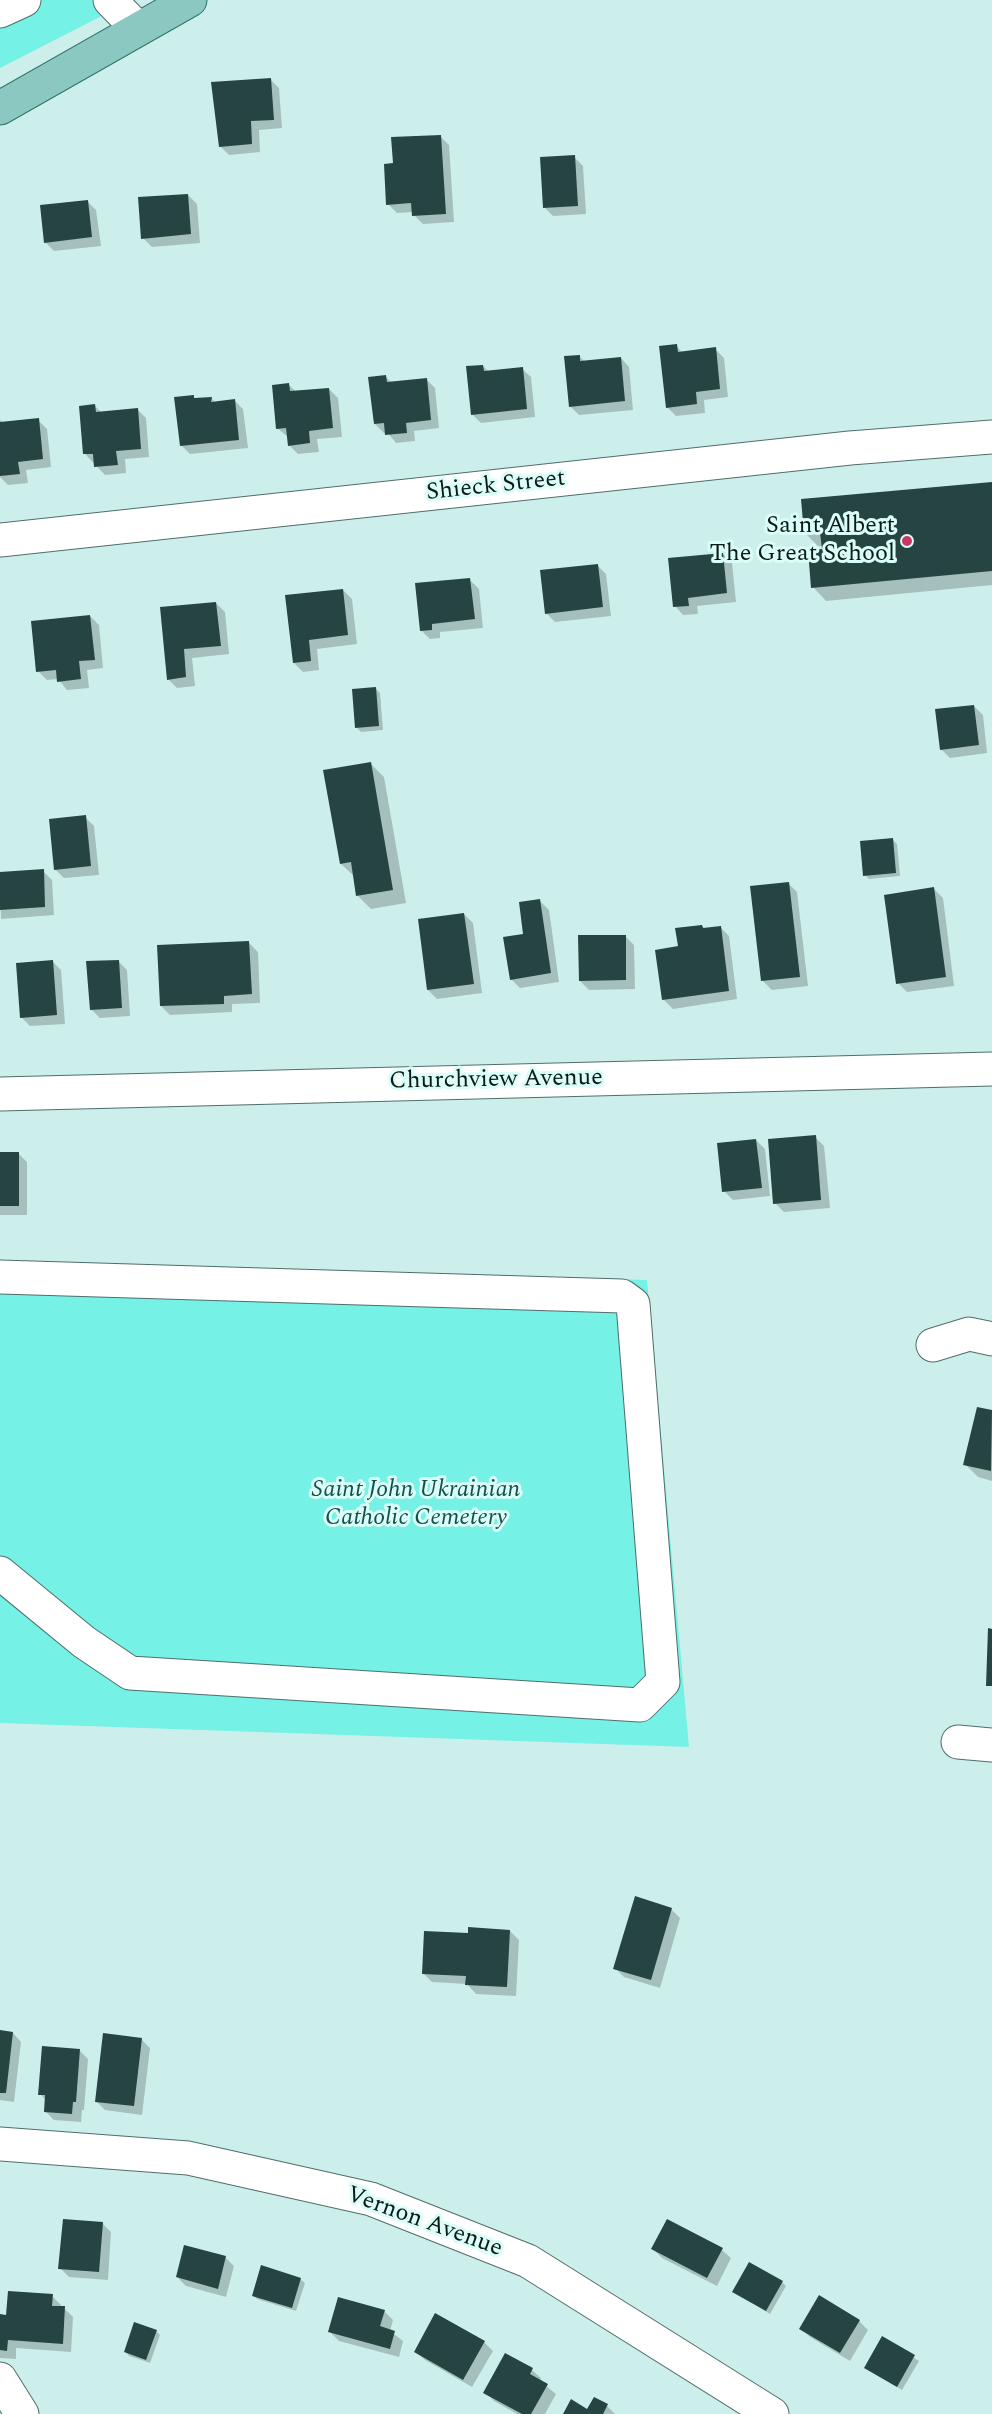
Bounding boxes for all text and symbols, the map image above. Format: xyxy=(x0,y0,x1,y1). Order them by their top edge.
street label: Shieck Street xyxy=(425,465,567,509)
place label: Saint Albert The Great School xyxy=(710,513,895,569)
marker: Saint Albert The Great School xyxy=(900,534,914,548)
street label: Churchview Avenue xyxy=(389,1065,603,1097)
park label: Saint John Ukrainian Catholic Cemetery xyxy=(312,1477,520,1533)
street label: Vernon Avenue xyxy=(342,2181,506,2265)

